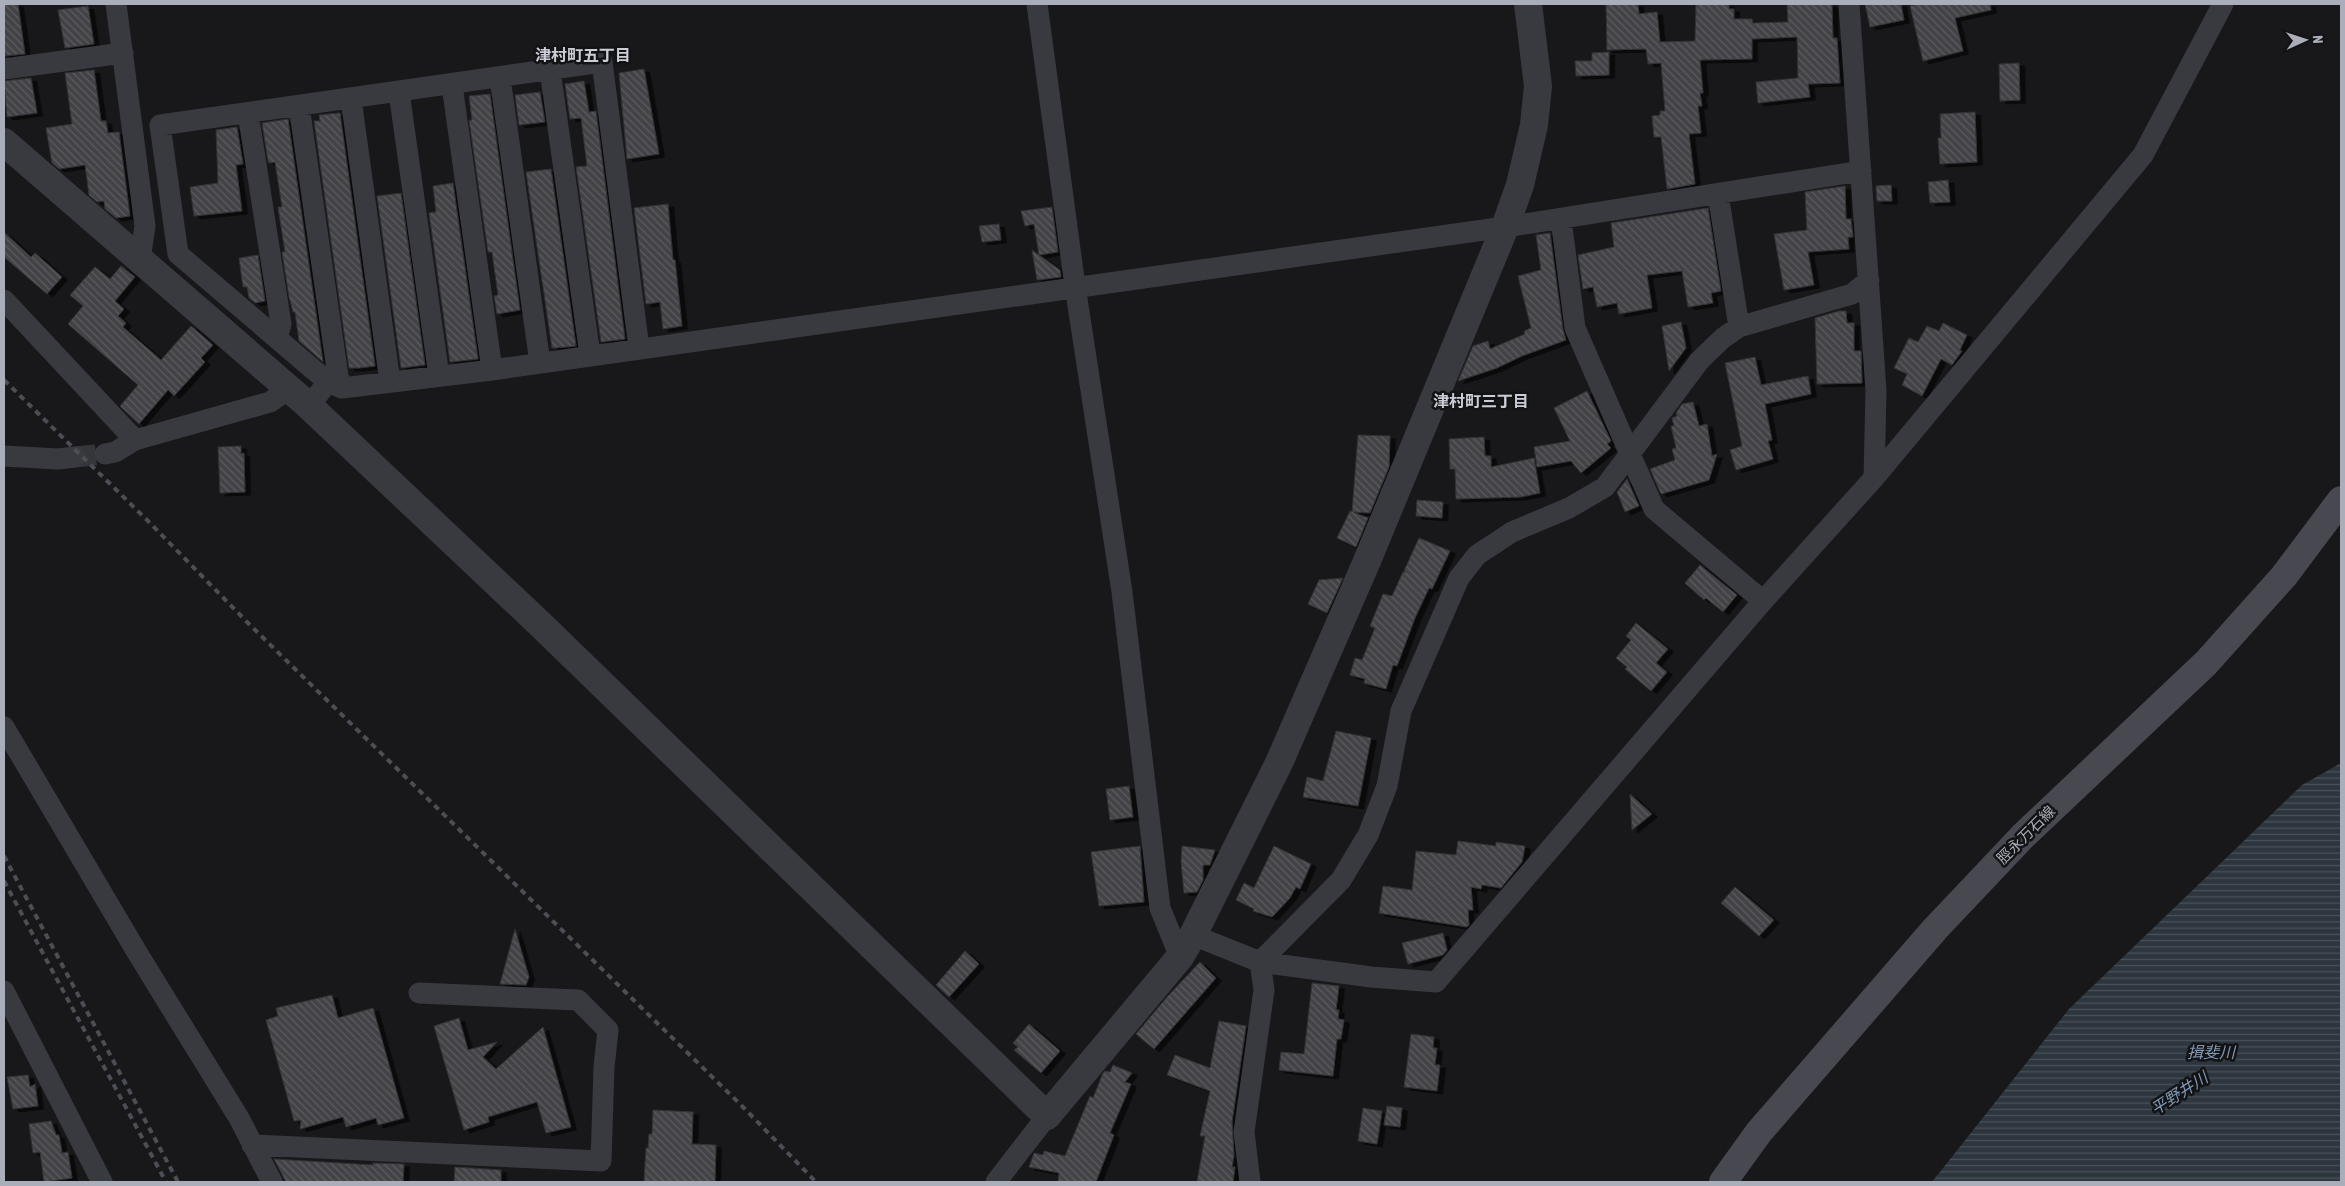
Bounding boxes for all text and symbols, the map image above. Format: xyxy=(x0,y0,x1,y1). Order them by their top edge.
north arrow xyxy=(2280,15,2330,65)
text: N xyxy=(2310,35,2326,44)
district label: 津村町五丁目 xyxy=(535,46,631,64)
district label: 津村町三丁目 xyxy=(1433,392,1529,410)
street label: 脛永万石線 xyxy=(1993,802,2058,867)
water label: 揖斐川 xyxy=(2187,1043,2237,1061)
water label: 平野井川 xyxy=(2147,1067,2212,1118)

